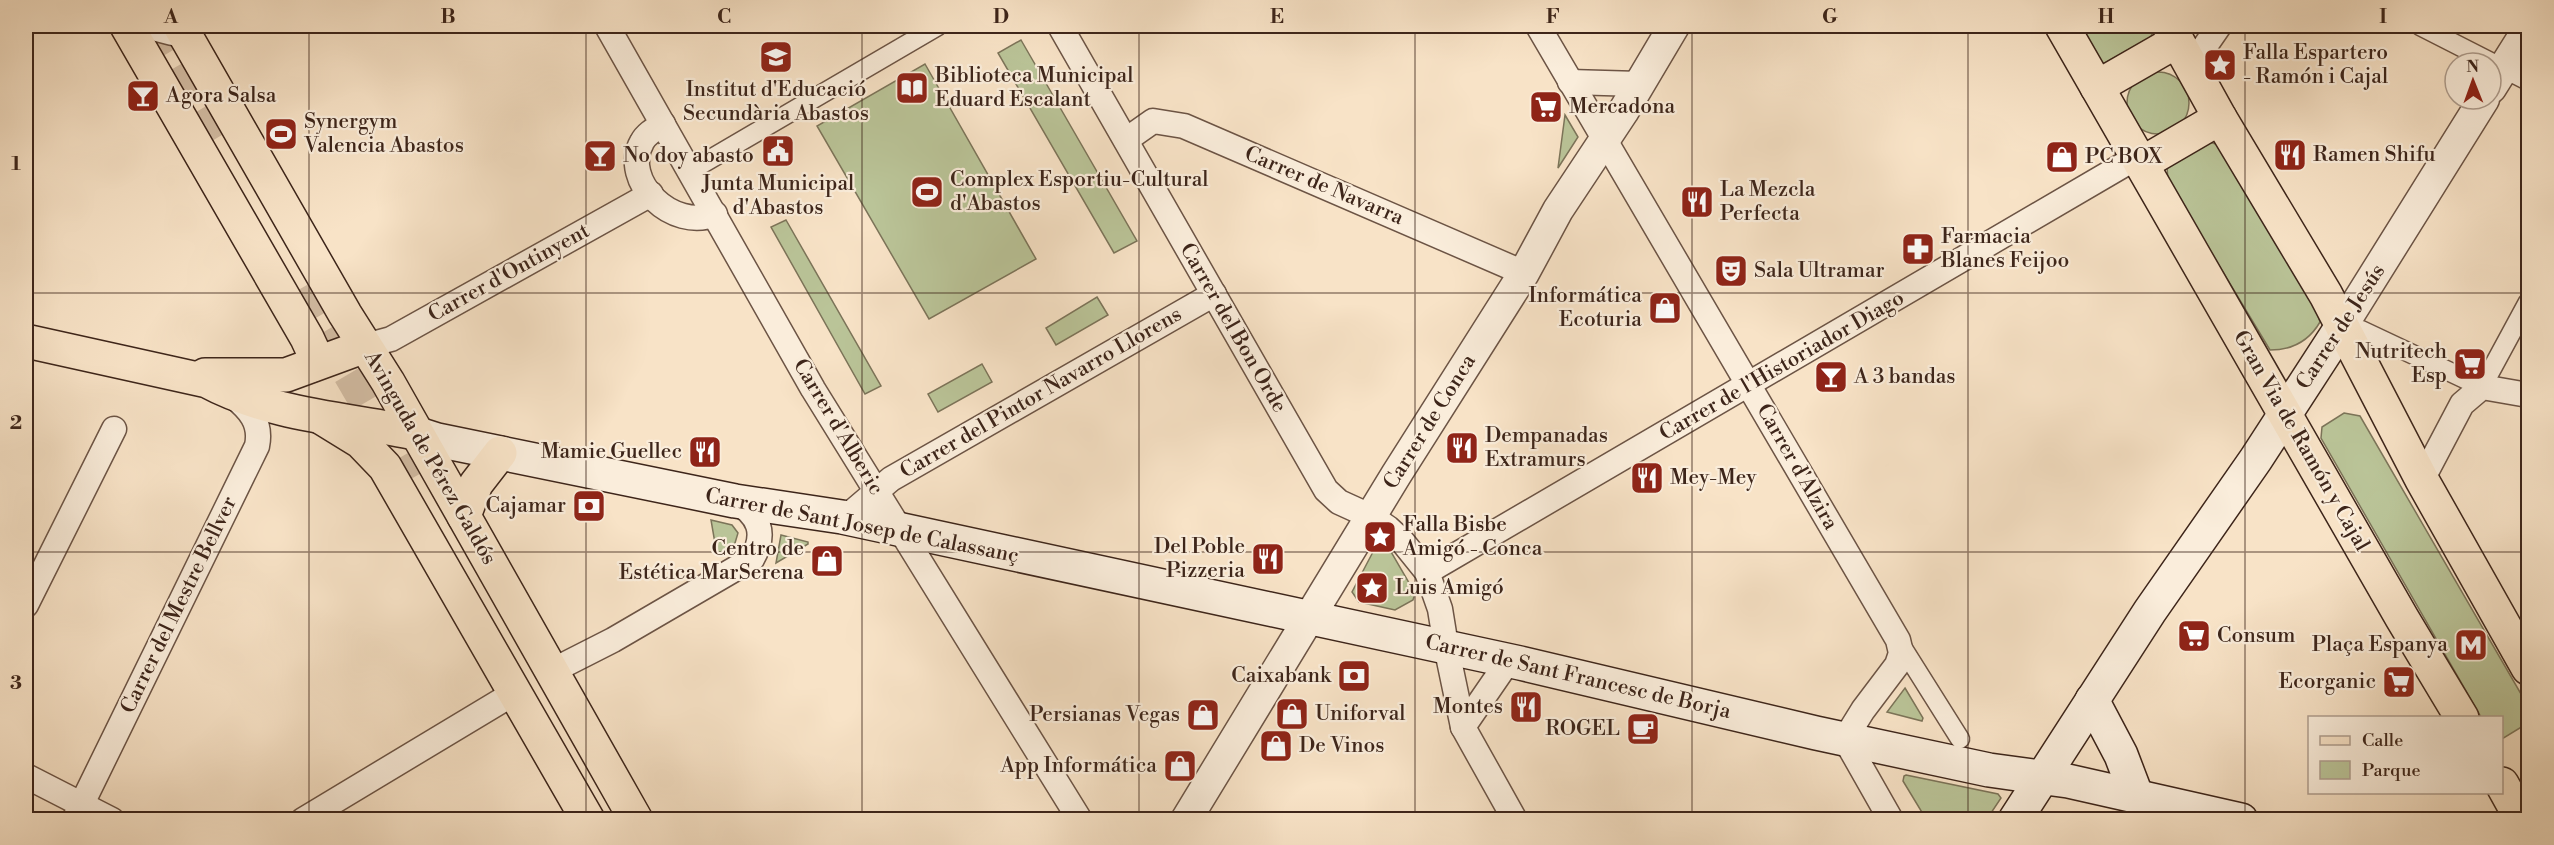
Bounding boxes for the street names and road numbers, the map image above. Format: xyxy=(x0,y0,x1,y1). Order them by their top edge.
street label: Carrer de Navarra xyxy=(1241,141,1408,231)
street label: Carrer d'Ontinyent xyxy=(424,218,595,328)
street label: Carrer del Bon Orde xyxy=(1174,238,1292,418)
street label: Carrer de Jesús xyxy=(2291,259,2391,395)
street label: Carrer de l'Historiador Diago xyxy=(1655,285,1909,447)
street label: Carrer del Pintor Navarro Llorens xyxy=(895,301,1187,485)
street label: Gran Via de Ramón y Cajal xyxy=(2227,326,2375,556)
street label: Avinguda de Pérez Galdós xyxy=(358,346,502,570)
street label: Carrer de Conca xyxy=(1378,349,1482,494)
street label: Carrer d'Alberic xyxy=(787,354,889,500)
street label: Carrer d'Alzira xyxy=(1750,399,1844,535)
street label: Carrer de Sant Josep de Calassanç xyxy=(703,483,1021,569)
street label: Carrer del Mestre Bellver xyxy=(115,492,243,718)
street label: Carrer de Sant Francesc de Borja xyxy=(1423,629,1734,725)

